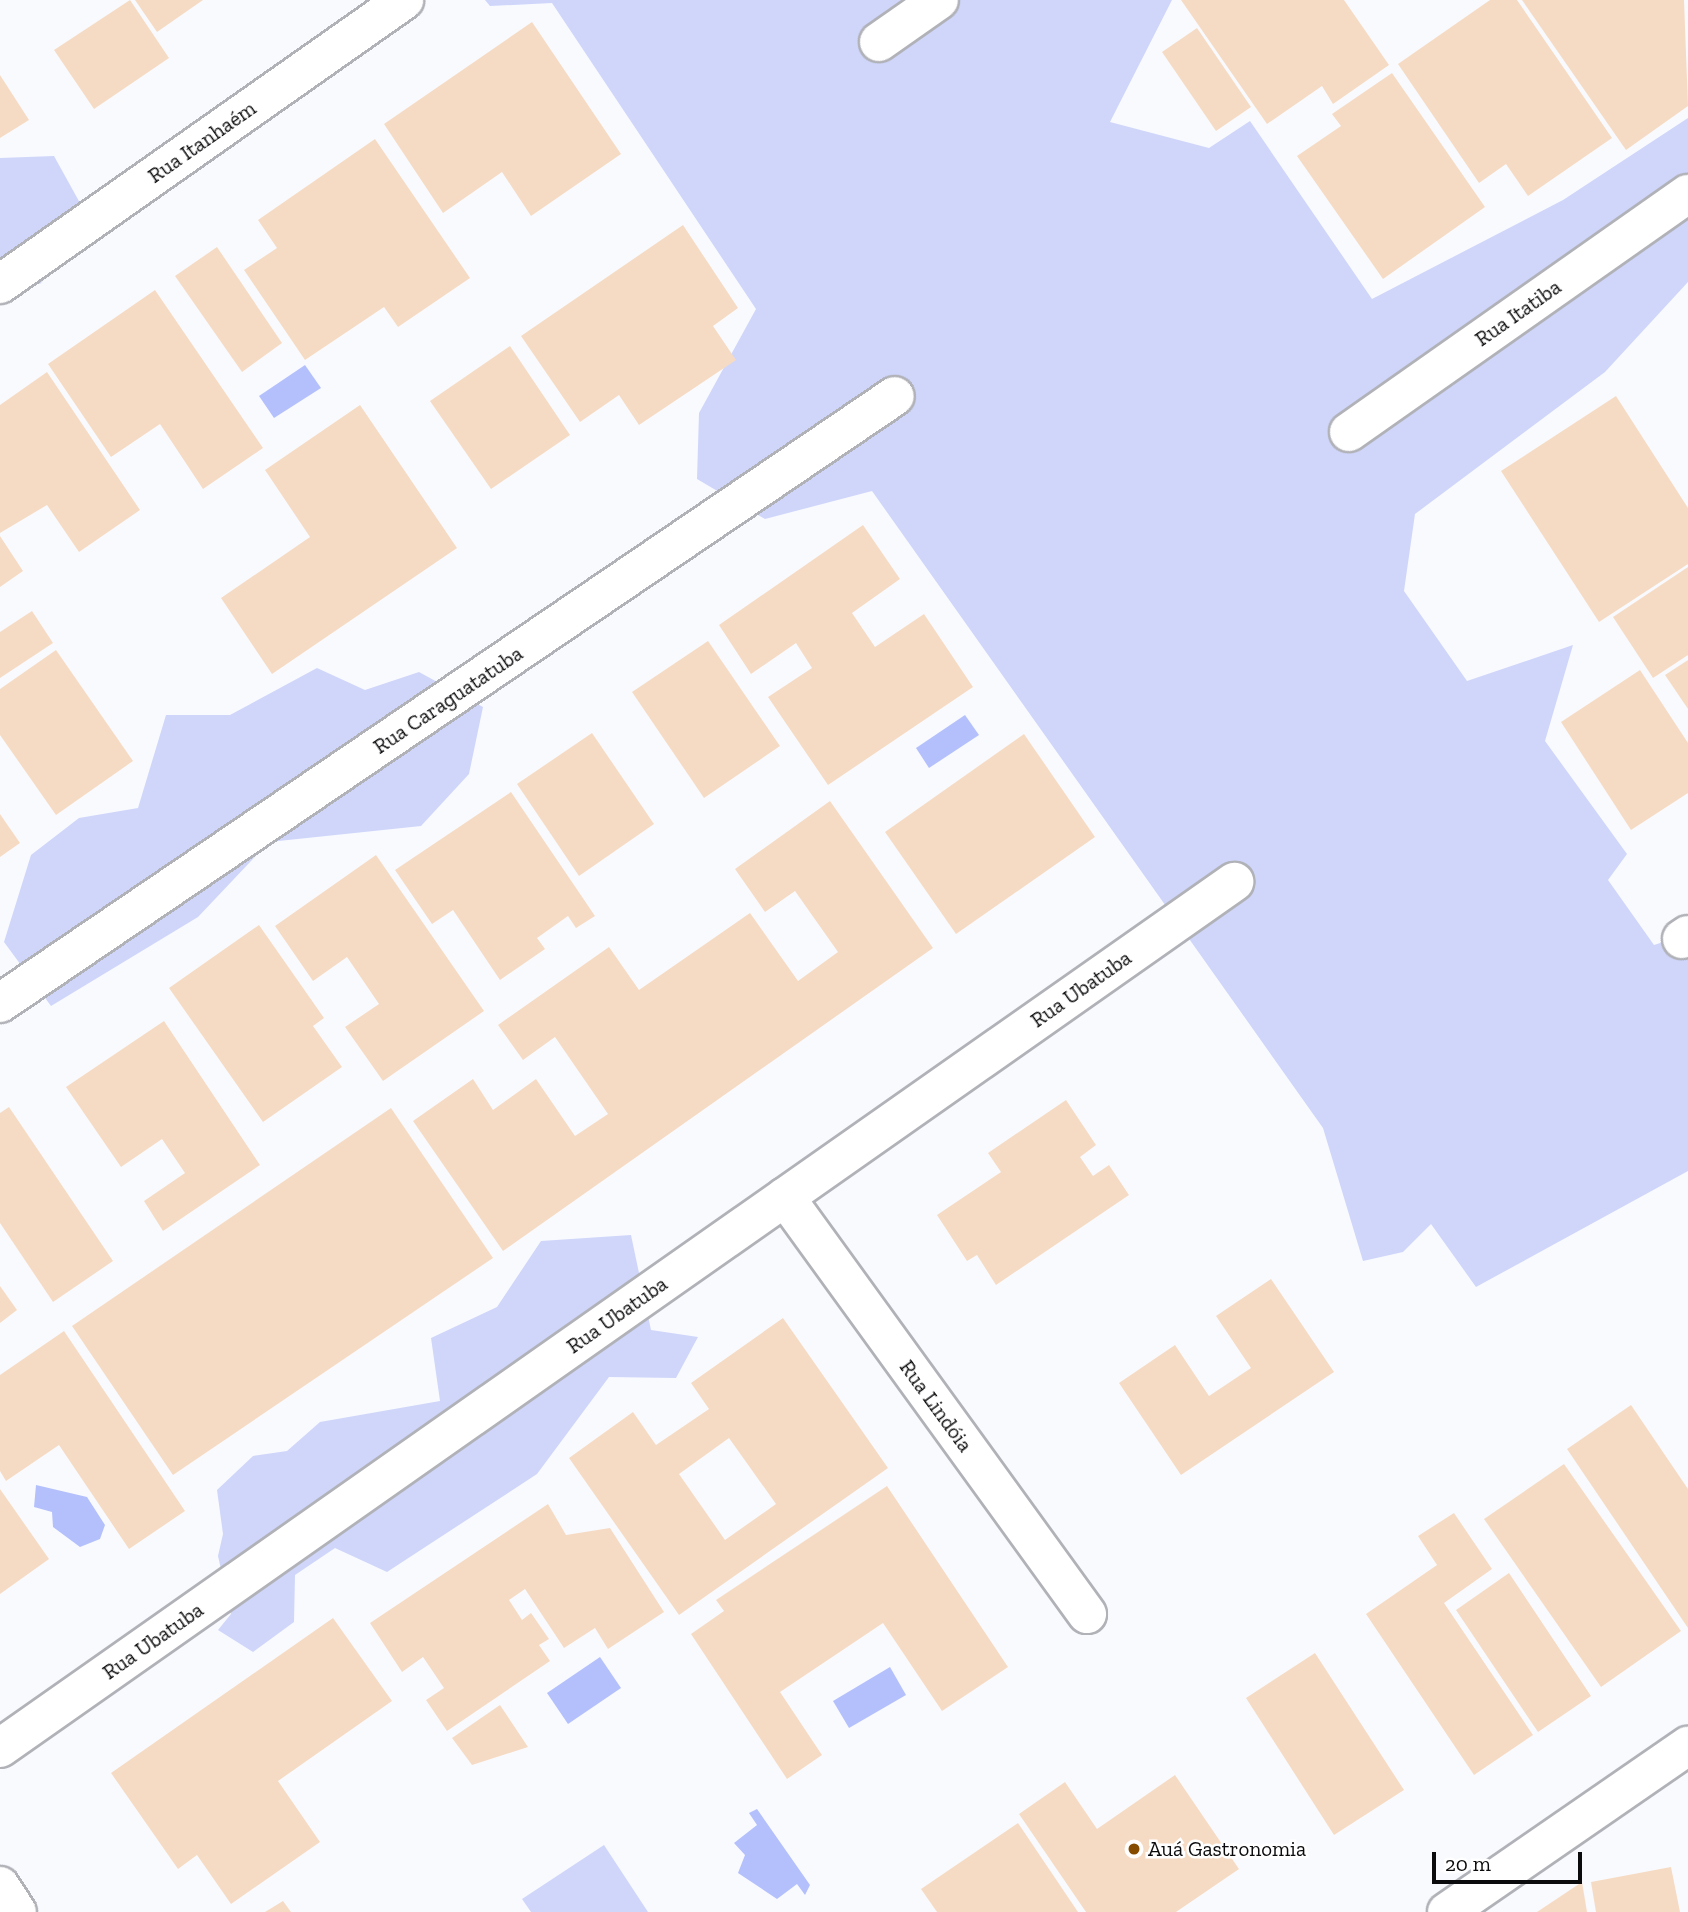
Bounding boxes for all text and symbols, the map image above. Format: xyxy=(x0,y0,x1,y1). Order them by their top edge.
street label: Rua Itanhaém xyxy=(143,96,261,188)
street label: Rua Itatiba xyxy=(1470,274,1566,352)
street label: Rua Caraguatatuba xyxy=(369,641,527,759)
street label: Rua Ubatuba xyxy=(1026,945,1136,1033)
street label: Rua Ubatuba xyxy=(562,1271,672,1359)
street label: Rua Lindóia xyxy=(894,1355,978,1457)
street label: Rua Ubatuba xyxy=(98,1597,208,1685)
place label: Auá Gastronomia xyxy=(1148,1836,1306,1862)
scale bar xyxy=(1436,1839,1586,1883)
marker: Auá Gastronomia xyxy=(1126,1841,1142,1857)
text: 20 m xyxy=(1445,1851,1491,1876)

